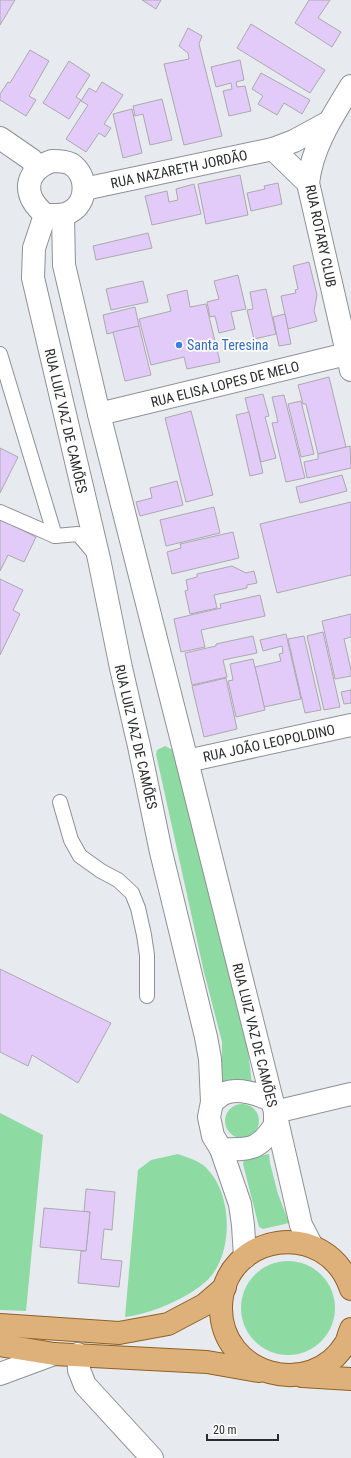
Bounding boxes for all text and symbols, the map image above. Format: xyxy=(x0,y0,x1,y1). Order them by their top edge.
street label: RUA NAZARETH JORDÃO xyxy=(109,146,249,191)
street label: RUA ROTARY CLUB xyxy=(302,183,340,289)
place label: Santa Teresina xyxy=(187,337,269,353)
marker: Santa Teresina xyxy=(174,340,184,350)
street label: RUA LUIZ VAZ DE CAMÕES xyxy=(42,347,91,495)
street label: RUA ELISA LOPES DE MELO xyxy=(149,358,301,410)
street label: RUA LUIZ VAZ DE CAMÕES xyxy=(112,663,161,811)
street label: RUA JOÃO LEOPOLDINO xyxy=(201,720,336,765)
street label: RUA LUIZ VAZ DE CAMÕES xyxy=(229,961,282,1109)
scale bar xyxy=(207,1416,278,1442)
text: 20 m xyxy=(213,1423,237,1437)

